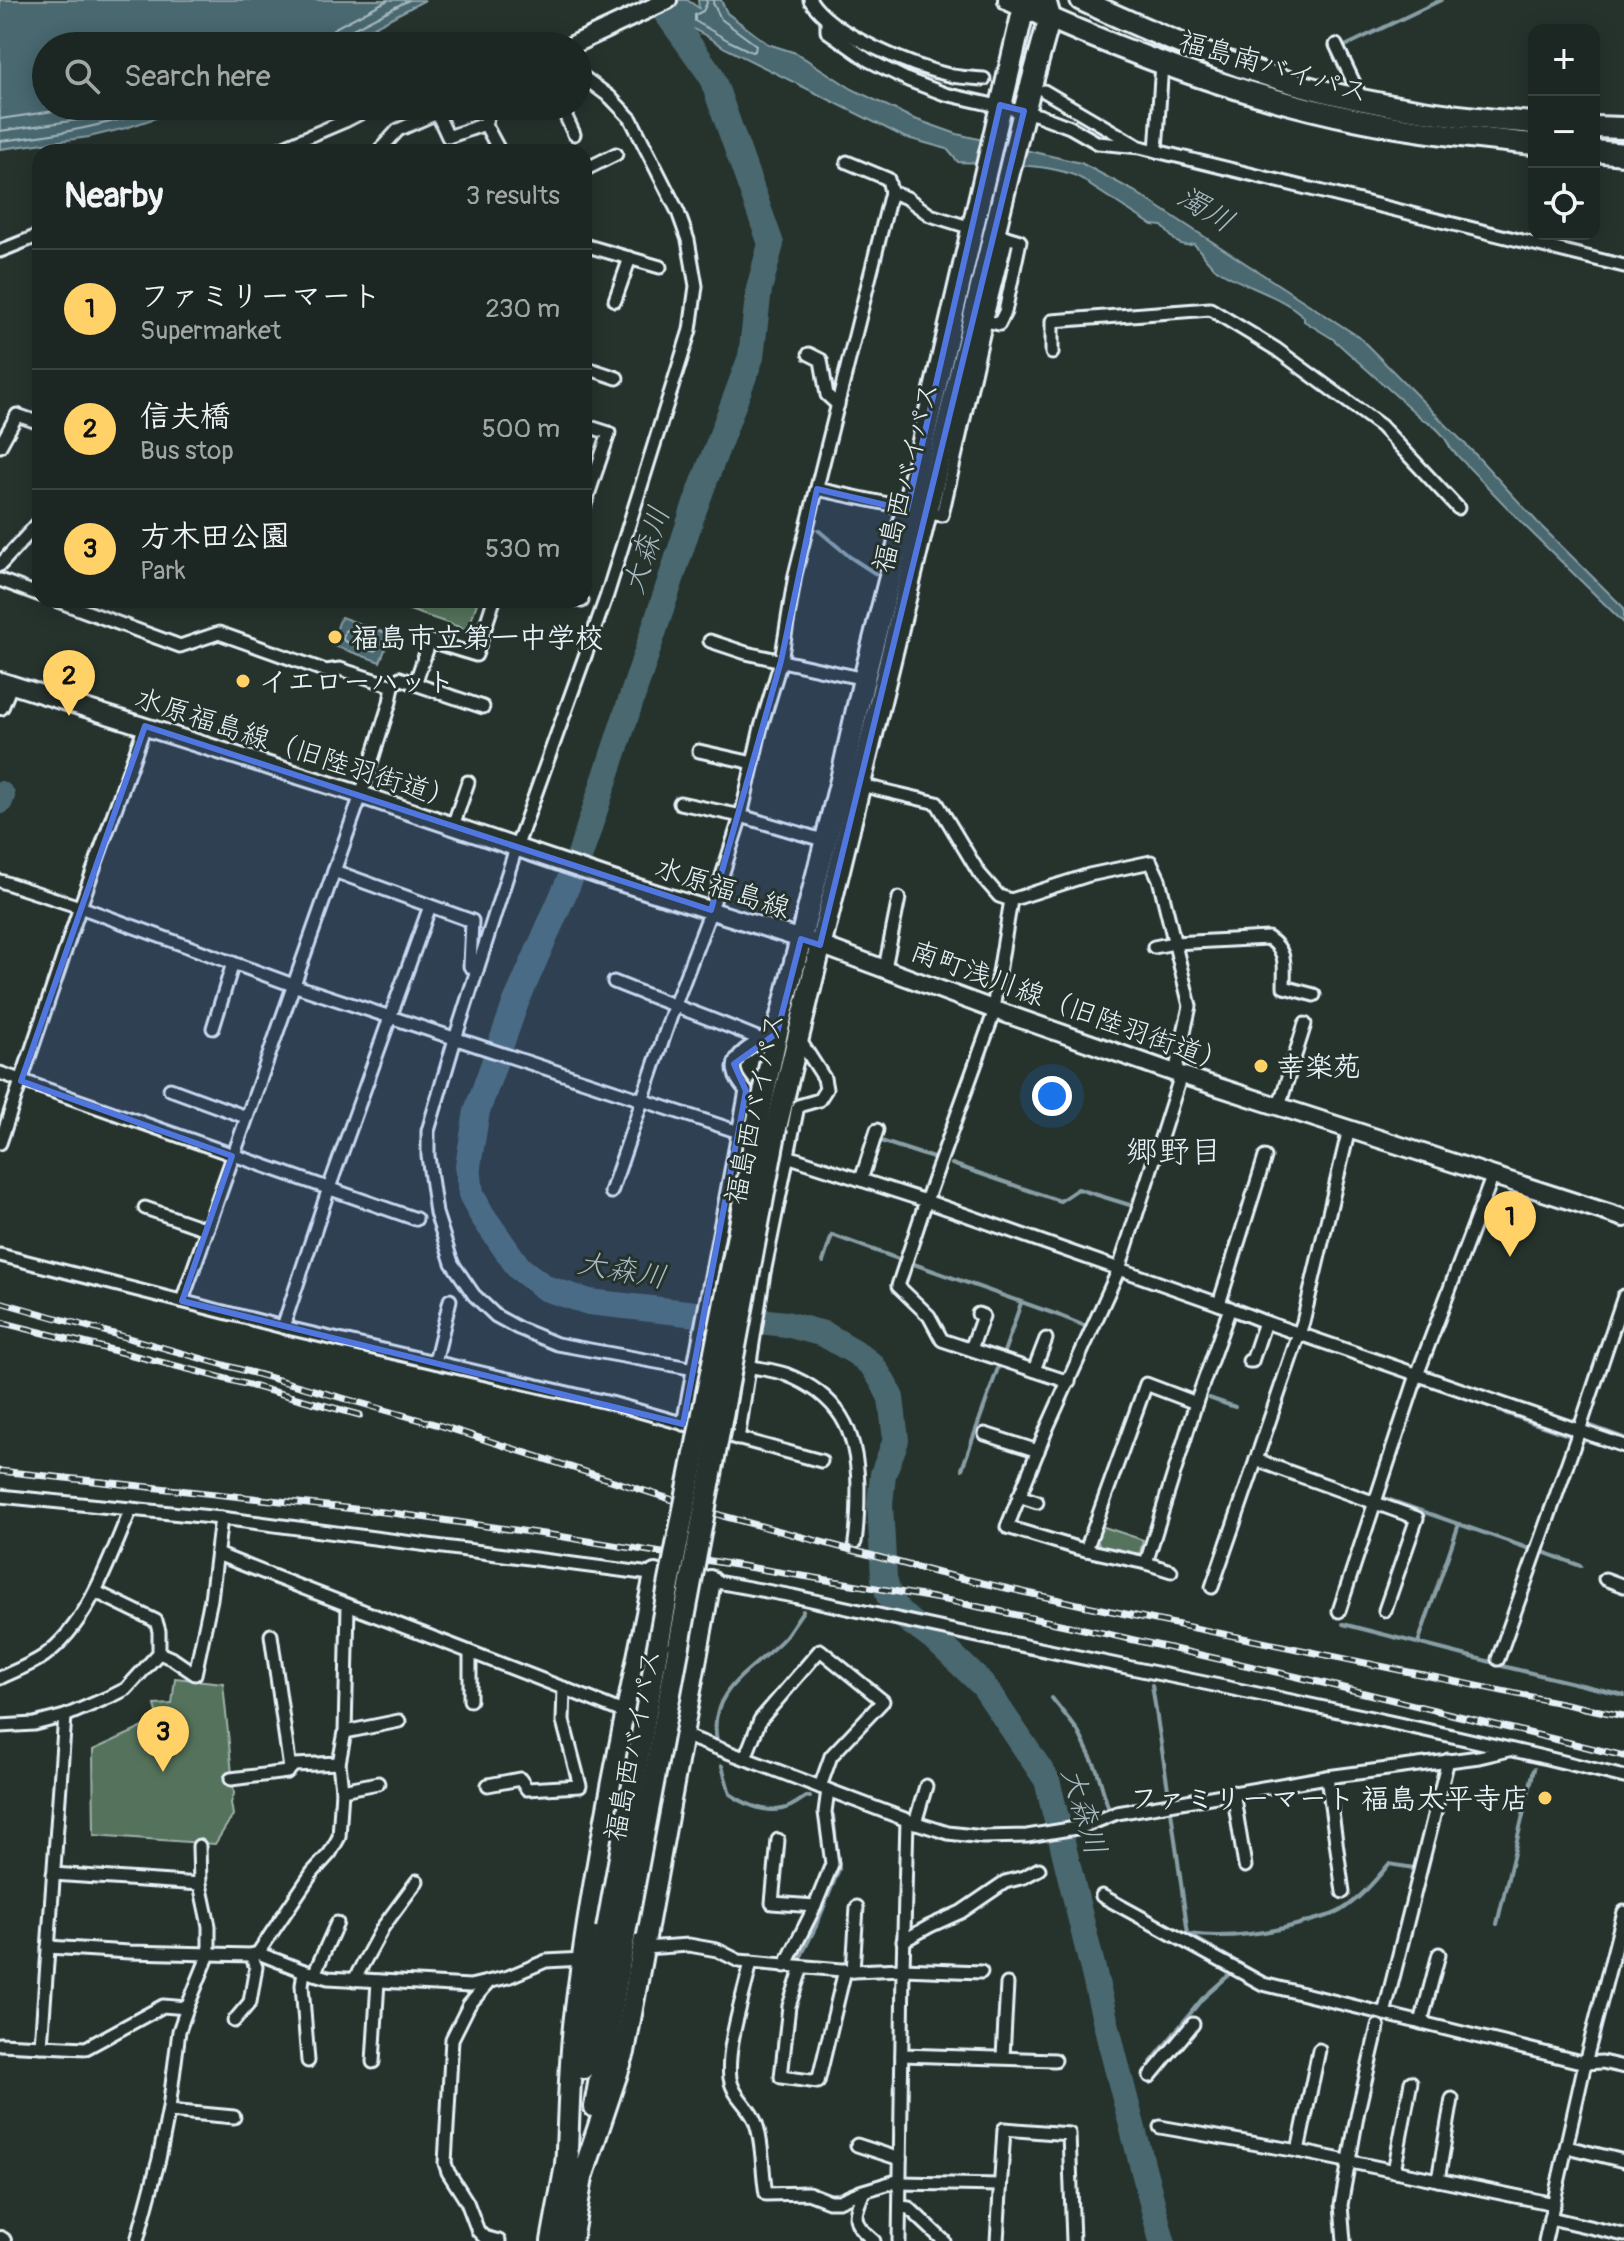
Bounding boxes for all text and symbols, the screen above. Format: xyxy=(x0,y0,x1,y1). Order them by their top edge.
street label: 福島南バイパス xyxy=(1175,24,1372,111)
map controls xyxy=(1528,24,1600,240)
button: + xyxy=(1528,24,1600,96)
search box xyxy=(32,32,592,120)
icon: search xyxy=(60,54,104,98)
text: Search here xyxy=(124,58,271,95)
button: − xyxy=(1528,96,1600,168)
button: locate xyxy=(1528,168,1600,240)
text: Nearby xyxy=(64,175,163,218)
water label: 濁川 xyxy=(1170,178,1241,241)
text: 3 results xyxy=(466,180,560,212)
text: ファミリーマート xyxy=(140,278,381,315)
text: 1 xyxy=(85,293,95,325)
text: 230 m xyxy=(485,293,560,325)
text: Supermarket xyxy=(140,315,281,347)
street label: 福島西バイパス xyxy=(866,378,947,576)
text: 信夫橋 xyxy=(140,398,230,435)
text: 2 xyxy=(83,413,97,445)
text: 500 m xyxy=(482,413,560,445)
text: Bus stop xyxy=(140,435,234,467)
water label: 大森川 xyxy=(615,502,678,599)
text: 方木田公園 xyxy=(140,518,290,555)
text: 3 xyxy=(83,533,97,565)
text: 530 m xyxy=(485,533,560,565)
text: Park xyxy=(140,555,186,587)
place label: 福島市立第一中学校 xyxy=(351,621,603,656)
marker: 福島市立第一中学校 xyxy=(326,628,344,646)
pin: 2 xyxy=(43,650,95,716)
place label: イエローハット xyxy=(259,665,455,700)
marker: イエローハット xyxy=(234,672,252,690)
street label: 水原福島線（旧陸羽街道） xyxy=(130,681,461,818)
street label: 水原福島線 xyxy=(651,850,795,927)
street label: 南町浅川線（旧陸羽街道） xyxy=(906,934,1233,1081)
street label: 福島西バイパス xyxy=(718,1009,793,1208)
place label: 幸楽苑 xyxy=(1277,1050,1361,1085)
marker: 幸楽苑 xyxy=(1252,1057,1270,1075)
your location xyxy=(1032,1076,1072,1116)
district label: 郷野目 xyxy=(1126,1132,1222,1172)
pin: 1 xyxy=(1484,1191,1536,1257)
water label: 大森川 xyxy=(574,1244,669,1297)
street label: 福島西バイパス xyxy=(598,1646,669,1845)
pin: 3 xyxy=(137,1706,189,1772)
water label: 大森川 xyxy=(1053,1763,1114,1860)
place label: ファミリーマート 福島太平寺店 xyxy=(1130,1782,1529,1817)
marker: ファミリーマート 福島太平寺店 xyxy=(1536,1789,1554,1807)

